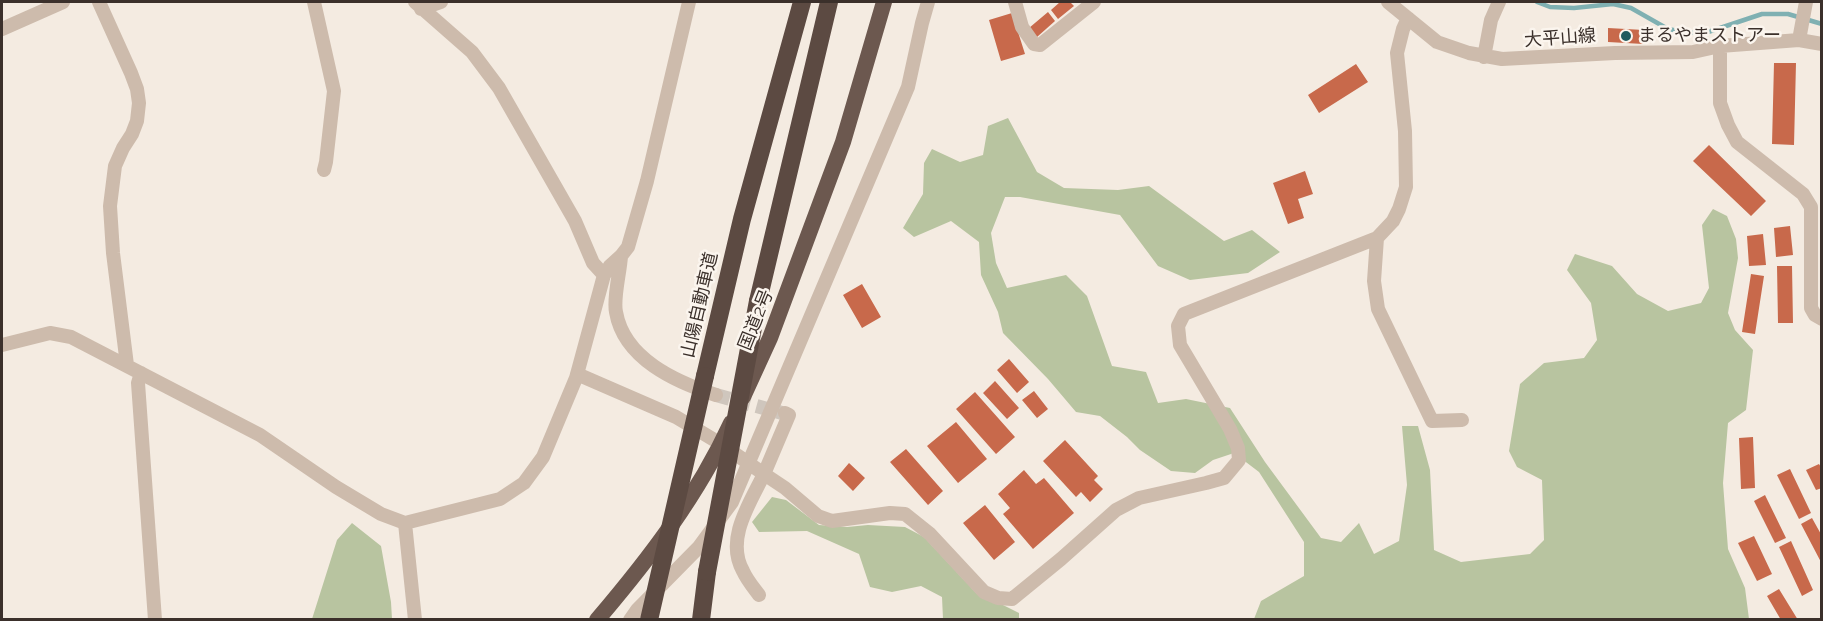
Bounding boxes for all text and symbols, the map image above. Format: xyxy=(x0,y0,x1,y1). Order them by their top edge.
street label: 大平山線 xyxy=(1523,25,1597,51)
place label: まるやまストアー xyxy=(1638,25,1781,47)
marker: まるやまストアー xyxy=(1619,29,1633,43)
street label: 山陽自動車道 xyxy=(677,250,723,360)
street label: 国道2号 xyxy=(734,287,778,353)

